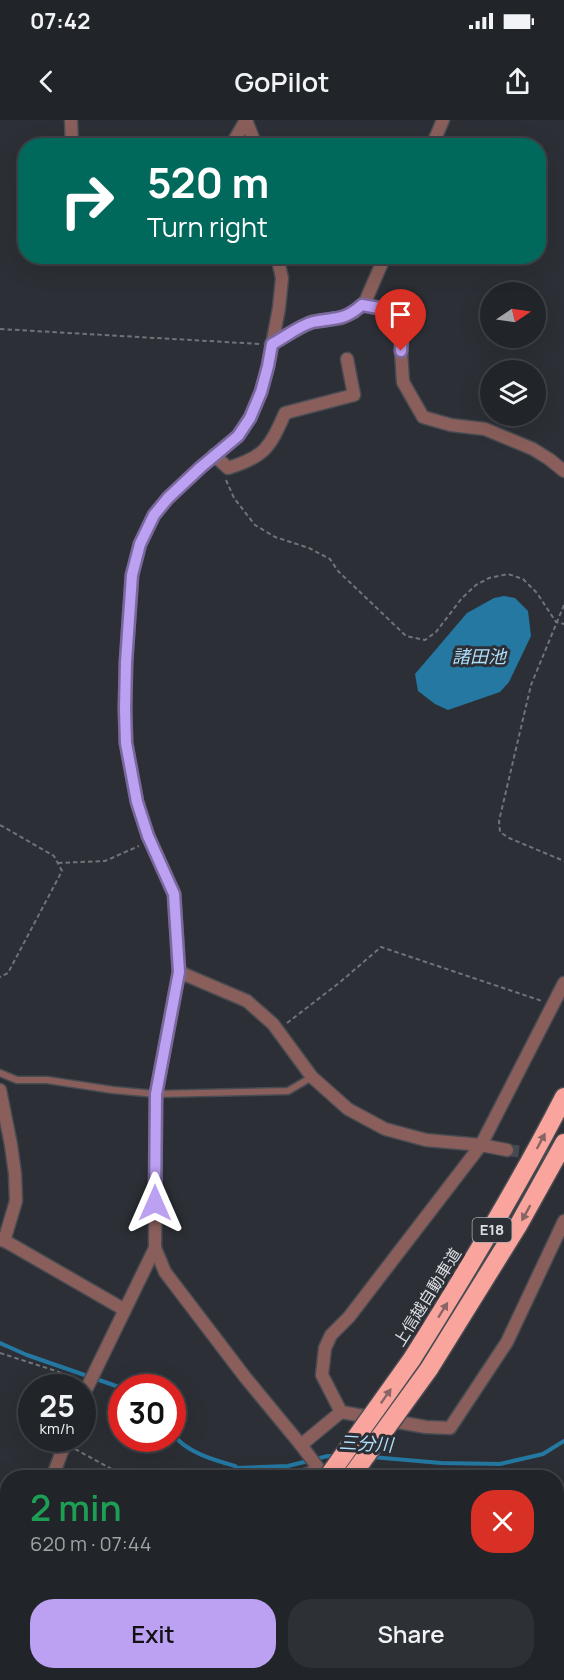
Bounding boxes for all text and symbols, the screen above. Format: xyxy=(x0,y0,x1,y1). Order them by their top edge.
text: 07:42 xyxy=(30,6,90,36)
text: GoPilot xyxy=(234,63,330,100)
icon: back xyxy=(30,65,63,98)
icon: share xyxy=(501,65,534,98)
text: 520 m xyxy=(147,153,269,211)
icon: right xyxy=(48,162,126,240)
text: Turn right xyxy=(147,208,268,245)
north arrow xyxy=(480,282,546,348)
map controls xyxy=(480,282,546,426)
pin xyxy=(375,289,426,351)
icon: arrive xyxy=(384,298,417,331)
button: layers xyxy=(480,360,546,426)
water label: 諸田池 xyxy=(452,644,508,668)
one-way arrow xyxy=(536,1132,546,1149)
position arrow xyxy=(123,1171,187,1235)
one-way arrow xyxy=(521,1205,531,1222)
road number: E18 xyxy=(472,1218,512,1242)
street label: 上信越自動車道 xyxy=(388,1244,466,1350)
one-way arrow xyxy=(438,1301,449,1318)
speed limit sign: 30 xyxy=(108,1374,186,1452)
text: 25 xyxy=(39,1385,75,1426)
one-way arrow xyxy=(380,1388,391,1404)
text: km/h xyxy=(40,1418,74,1439)
water label: 三分川 xyxy=(338,1430,396,1457)
text: 2 min xyxy=(30,1483,122,1532)
button: close xyxy=(471,1490,534,1553)
text: 620 m · 07:44 xyxy=(30,1530,152,1557)
button: Exit xyxy=(30,1599,276,1668)
button: Share xyxy=(288,1599,534,1668)

